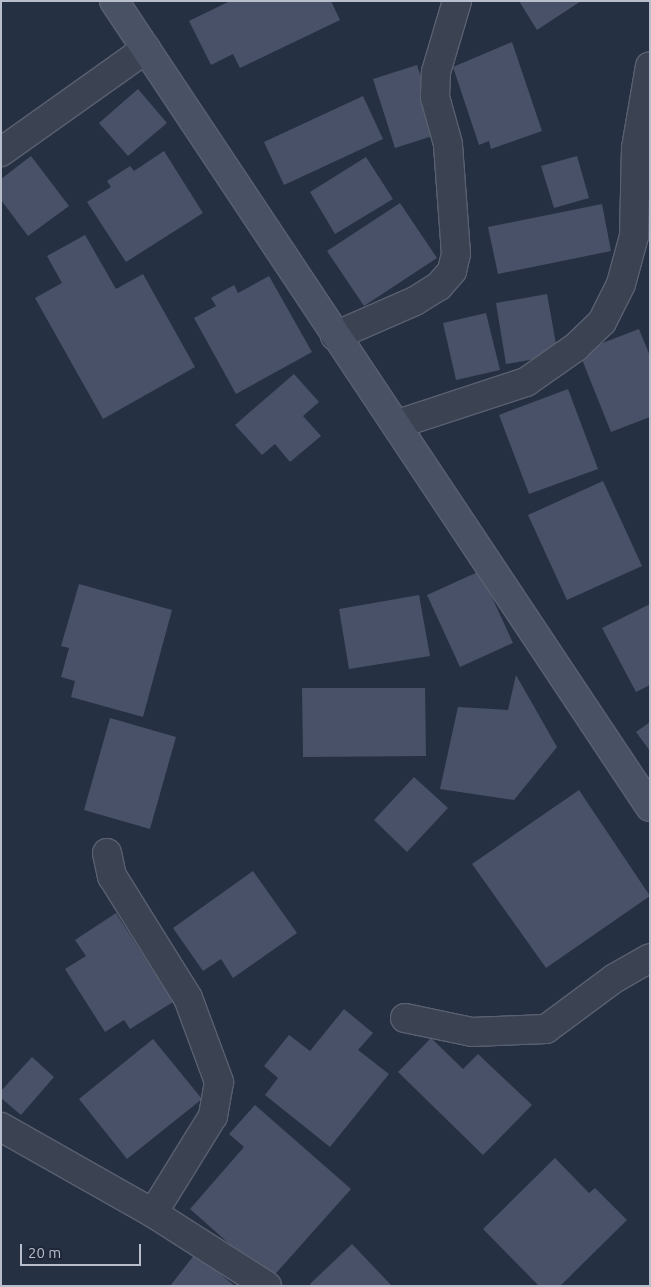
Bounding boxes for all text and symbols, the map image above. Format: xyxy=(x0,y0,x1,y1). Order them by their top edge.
scale bar xyxy=(22,1234,144,1266)
text: 20 m xyxy=(28,1244,61,1261)

